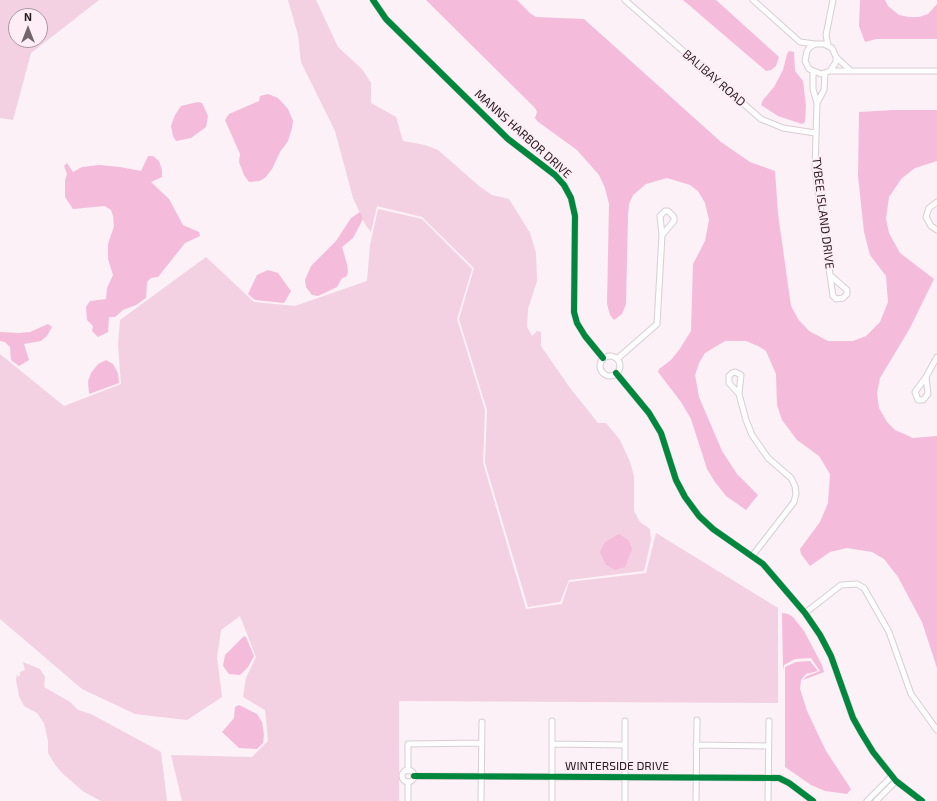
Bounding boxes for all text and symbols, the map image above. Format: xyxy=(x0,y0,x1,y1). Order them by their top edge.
north arrow xyxy=(8,8,48,48)
text: N xyxy=(24,10,32,23)
street label: BALIBAY ROAD xyxy=(680,47,748,109)
street label: MANNS HARBOR DRIVE xyxy=(472,87,574,181)
street label: TYBEE ISLAND DRIVE xyxy=(809,156,837,270)
street label: WINTERSIDE DRIVE xyxy=(565,759,669,773)

